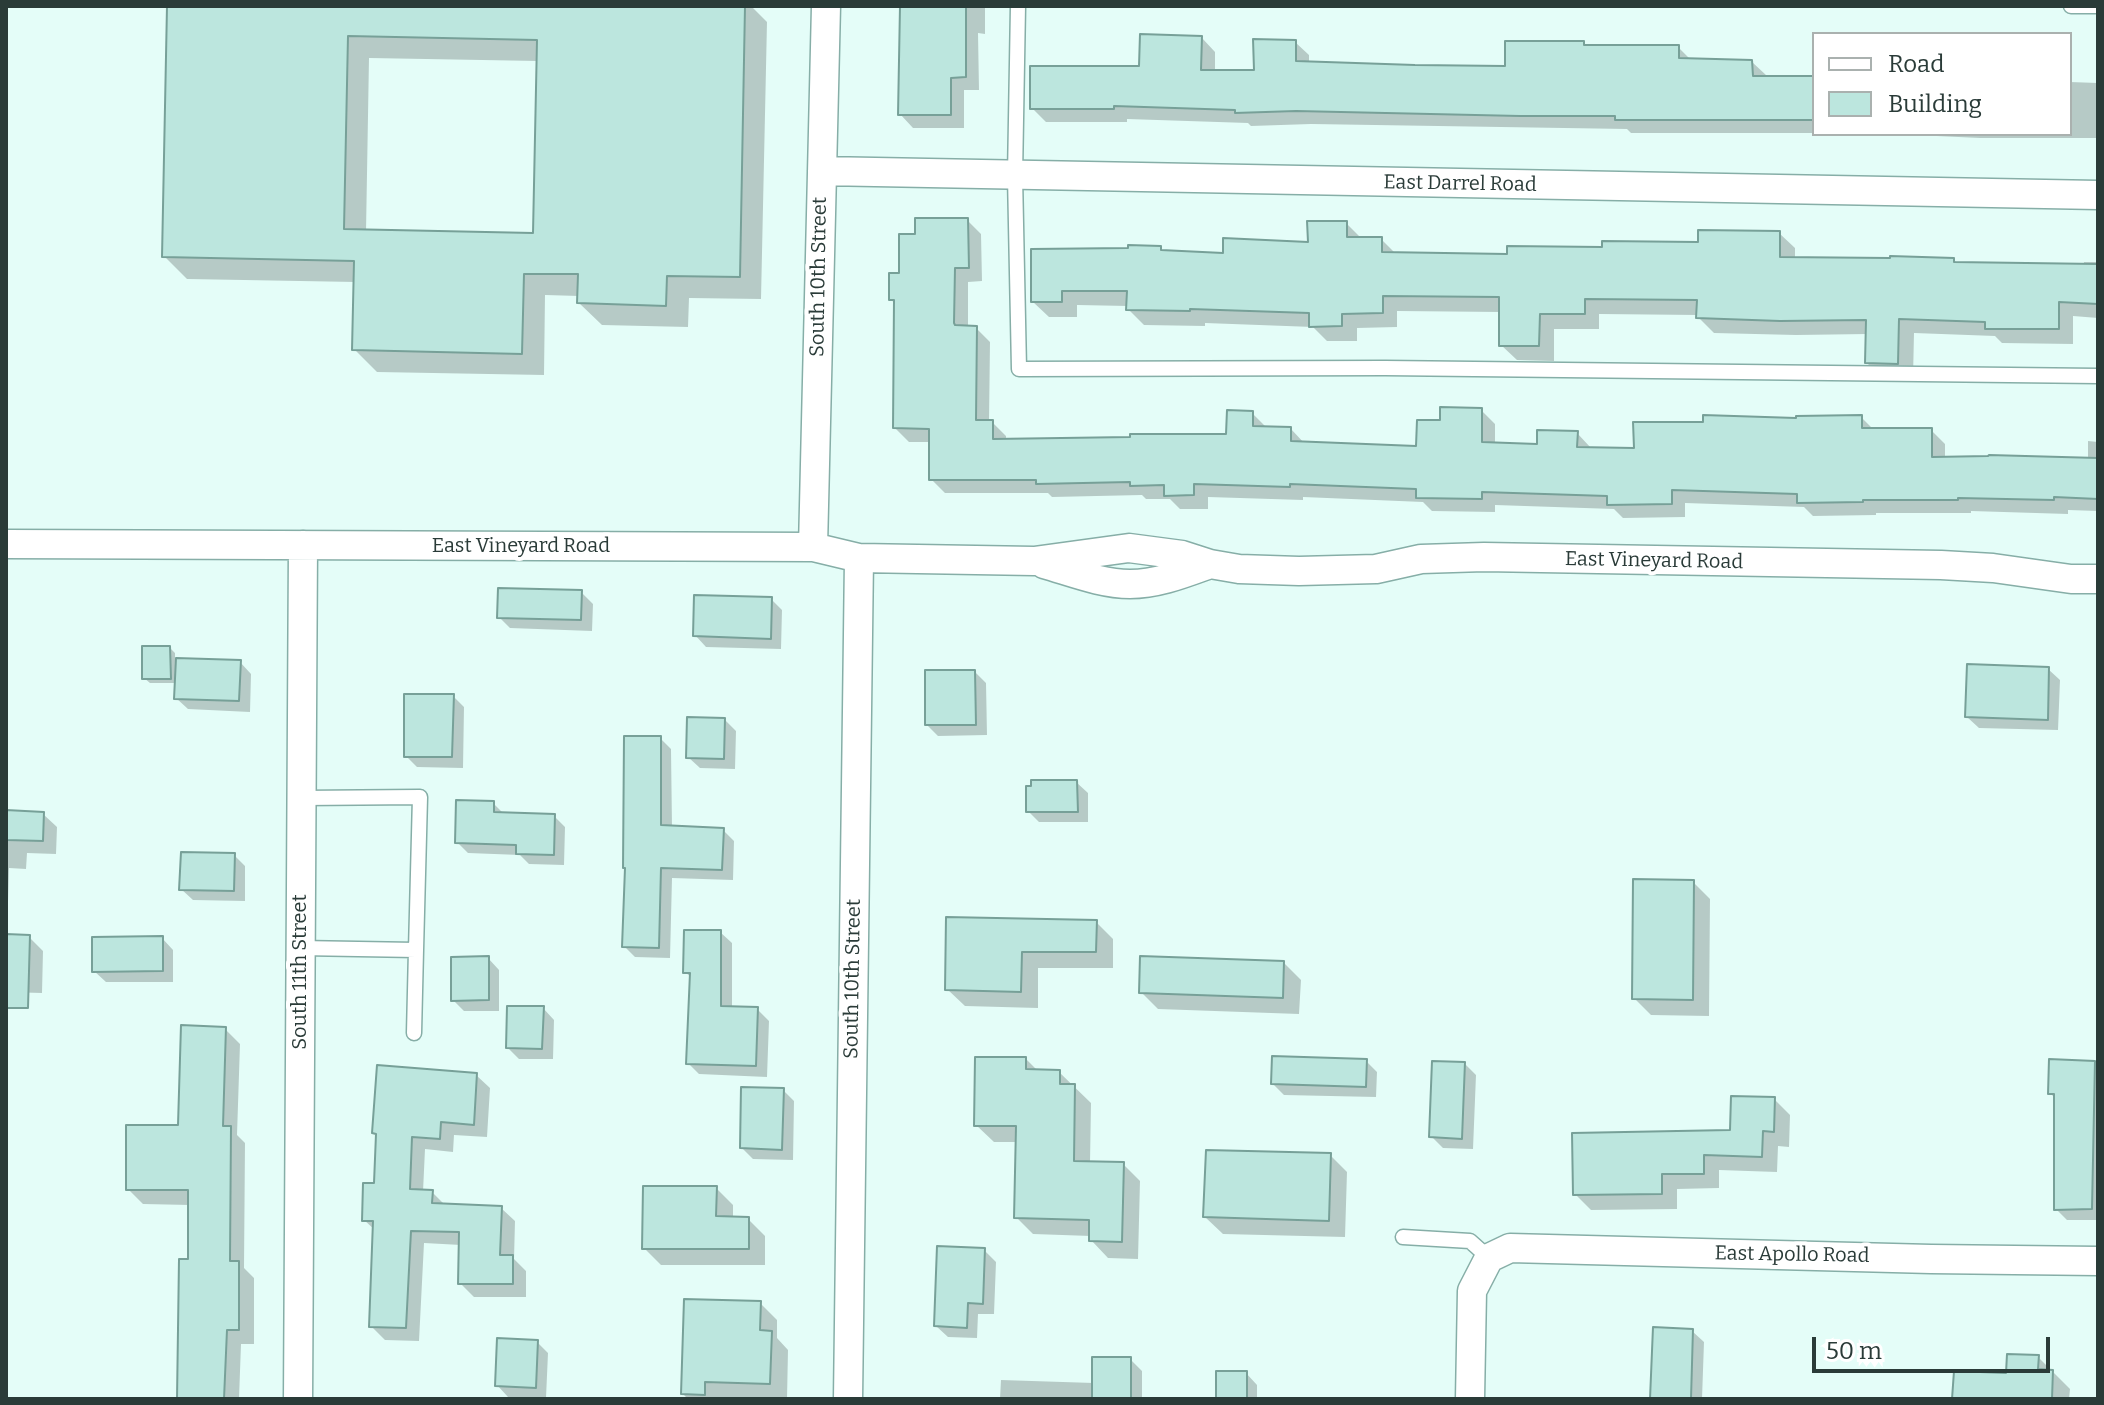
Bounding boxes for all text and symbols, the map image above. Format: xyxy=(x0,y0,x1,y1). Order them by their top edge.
legend xyxy=(1812,32,2072,136)
text: Road xyxy=(1888,50,1944,78)
text: Building xyxy=(1888,90,1982,118)
street label: East Darrel Road xyxy=(1383,171,1537,197)
street label: South 10th Street xyxy=(806,197,832,357)
street label: East Vineyard Road xyxy=(432,534,610,558)
street label: East Vineyard Road xyxy=(1565,547,1743,575)
street label: South 11th Street xyxy=(288,894,312,1050)
street label: South 10th Street xyxy=(840,899,866,1059)
street label: East Apollo Road xyxy=(1714,1242,1870,1268)
scale bar xyxy=(1816,1321,2054,1371)
text: 50 m xyxy=(1826,1337,1882,1365)

